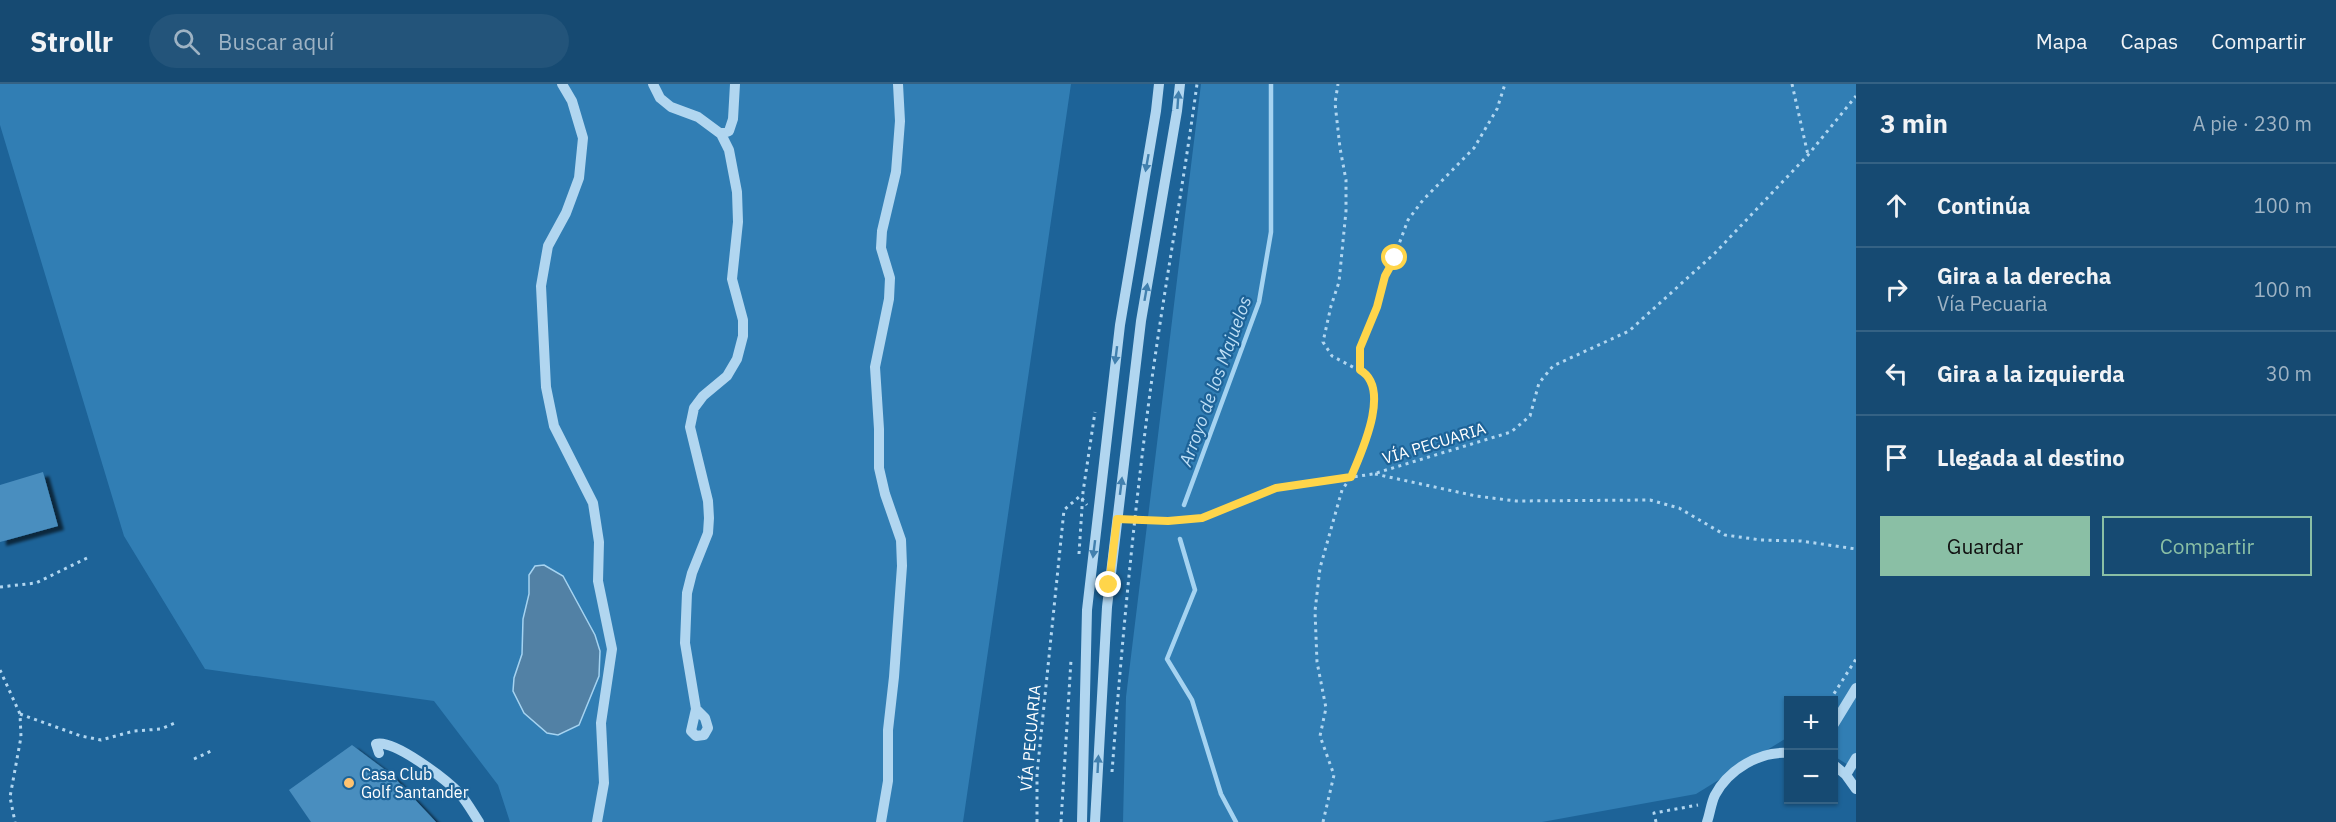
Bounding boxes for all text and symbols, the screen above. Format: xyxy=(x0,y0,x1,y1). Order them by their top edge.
search box xyxy=(149,14,569,68)
text: Strollr xyxy=(30,23,113,60)
icon: search xyxy=(170,25,203,58)
text: Buscar aquí xyxy=(218,27,334,56)
text: Mapa xyxy=(2036,27,2087,55)
text: Capas xyxy=(2120,27,2178,55)
text: Compartir xyxy=(2211,27,2306,55)
one-way arrow xyxy=(1173,91,1183,110)
text: 3 min xyxy=(1880,106,1948,140)
text: A pie · 230 m xyxy=(2193,110,2312,137)
one-way arrow xyxy=(1143,153,1152,172)
icon: ahead xyxy=(1880,189,1913,222)
text: Continúa xyxy=(1937,191,2030,220)
text: 100 m xyxy=(2254,192,2312,219)
route start xyxy=(1381,244,1407,270)
text: Gira a la derecha xyxy=(1937,261,2111,290)
icon: right xyxy=(1880,273,1913,306)
text: 100 m xyxy=(2254,276,2312,303)
one-way arrow xyxy=(1141,283,1150,302)
text: Vía Pecuaria xyxy=(1937,290,2047,317)
water label: Arroyo de los Majuelos xyxy=(1173,293,1256,470)
one-way arrow xyxy=(1111,346,1121,365)
icon: left xyxy=(1880,357,1913,390)
text: Gira a la izquierda xyxy=(1937,359,2125,388)
text: 30 m xyxy=(2266,360,2312,387)
street label: VÍA PECUARIA xyxy=(1380,417,1488,468)
icon: arrive xyxy=(1880,441,1913,474)
text: Llegada al destino xyxy=(1937,443,2125,472)
one-way arrow xyxy=(1116,476,1126,495)
button: Guardar xyxy=(1880,516,2090,576)
button: Compartir xyxy=(2102,516,2312,576)
one-way arrow xyxy=(1089,539,1099,558)
route end xyxy=(1095,571,1121,597)
street label: VÍA PECUARIA xyxy=(1014,684,1045,792)
map controls xyxy=(1784,696,1838,804)
button: + xyxy=(1784,696,1838,750)
button: − xyxy=(1784,750,1838,804)
one-way arrow xyxy=(1094,754,1103,773)
place label: Casa Club Golf Santander xyxy=(361,764,469,802)
marker: Casa Club Golf Santander xyxy=(342,776,356,790)

